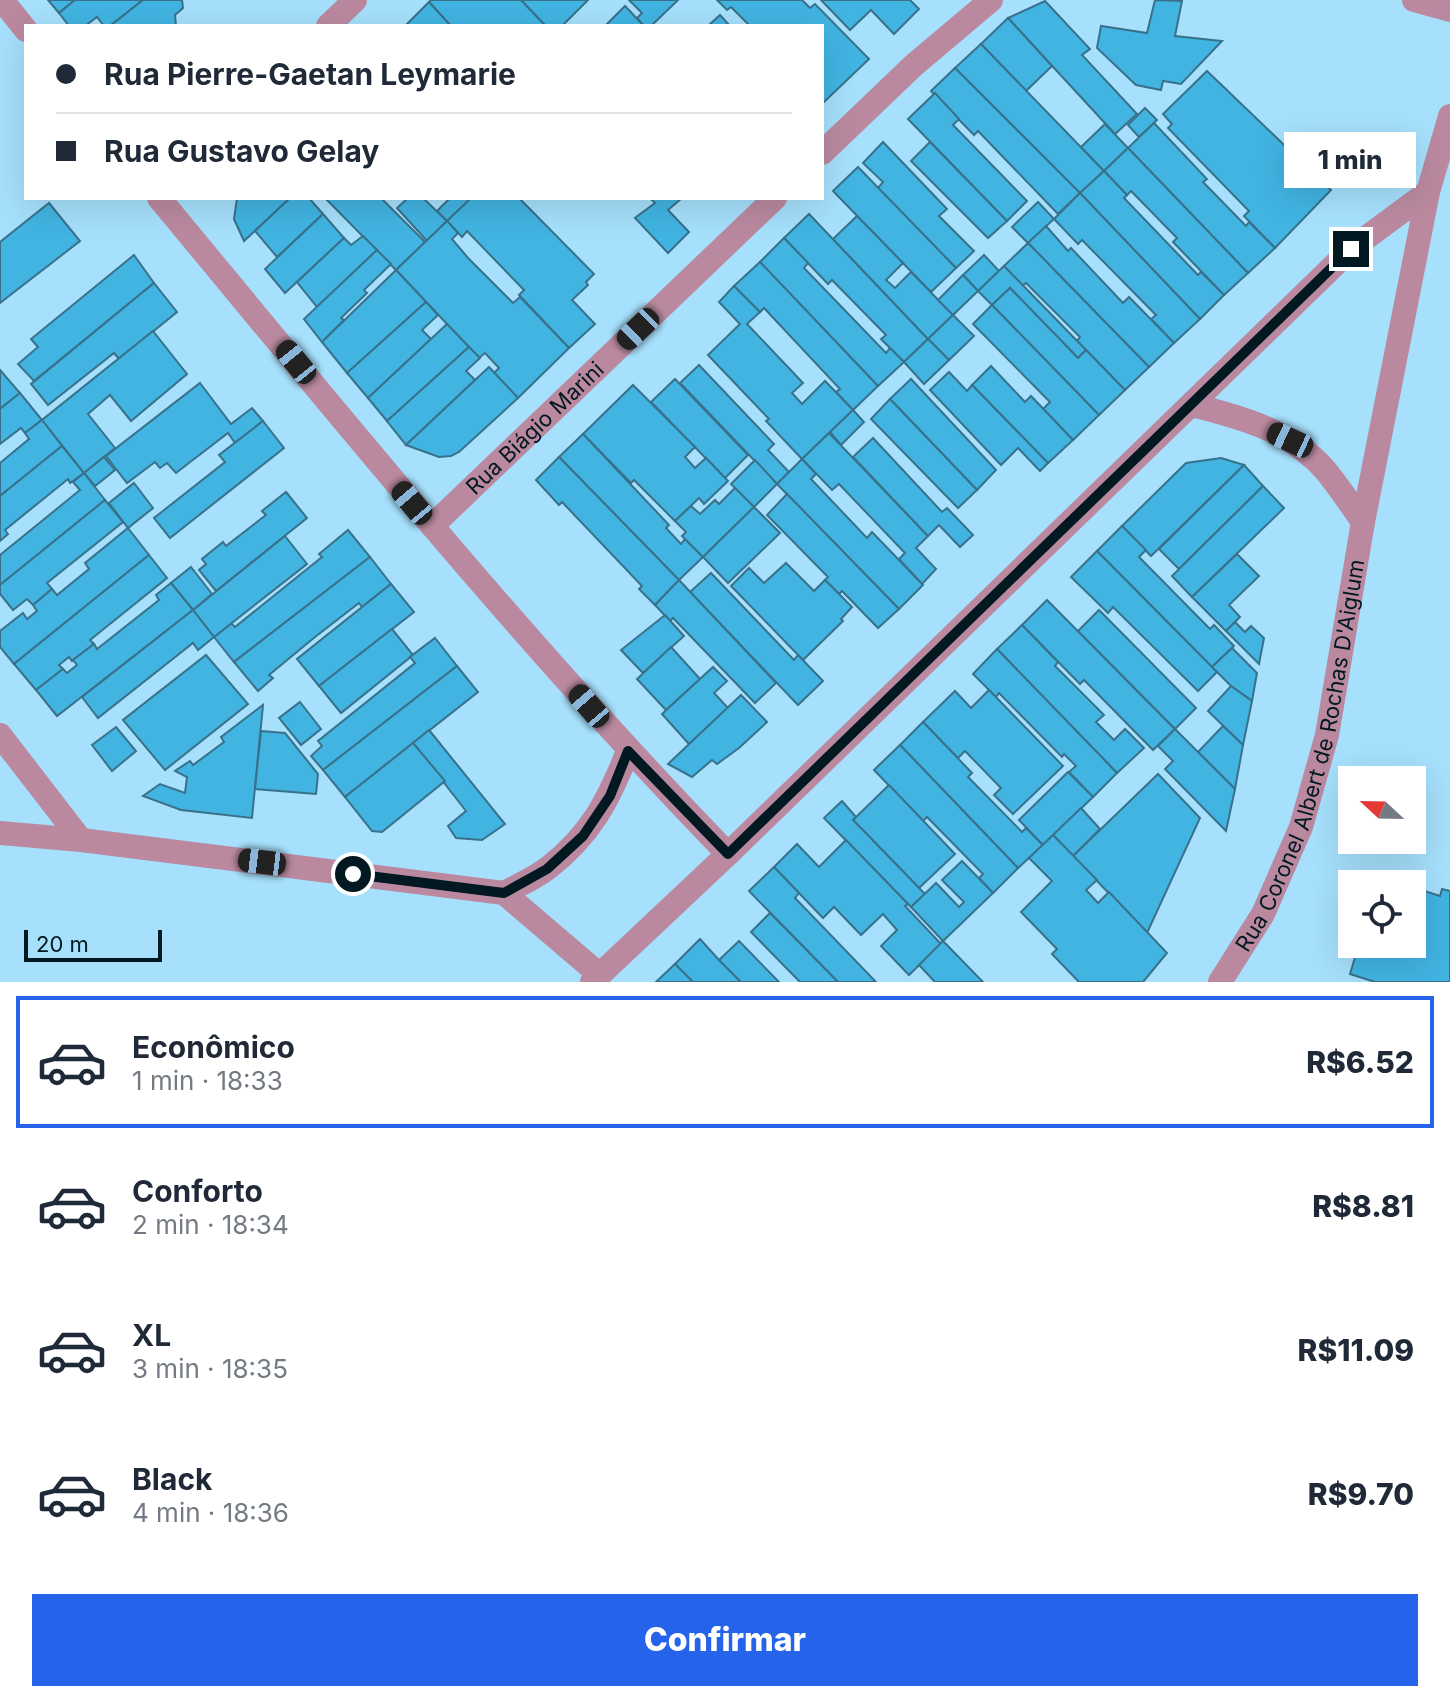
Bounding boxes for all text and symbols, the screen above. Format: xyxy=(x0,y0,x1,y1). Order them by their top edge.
text: Rua Pierre-Gaetan Leymarie xyxy=(104,56,516,92)
text: Rua Gustavo Gelay xyxy=(104,133,379,169)
callout: 1 min xyxy=(1285,133,1417,189)
text: 1 min xyxy=(1317,144,1383,175)
route end xyxy=(1333,231,1369,267)
car xyxy=(612,304,664,354)
car xyxy=(272,336,320,388)
street label: Rua Biágio Marini xyxy=(460,356,609,500)
car xyxy=(1263,419,1317,461)
car xyxy=(387,477,437,529)
street label: Rua Coronel Albert de Rochas D'Aiglum xyxy=(1230,557,1369,956)
car xyxy=(564,680,614,732)
north arrow xyxy=(1338,766,1426,854)
map controls xyxy=(1338,766,1426,958)
car xyxy=(237,847,287,877)
route start xyxy=(335,856,371,892)
button: locate xyxy=(1338,870,1426,958)
scale bar xyxy=(24,926,162,962)
text: 20 m xyxy=(36,931,89,957)
icon: car xyxy=(36,1026,108,1098)
text: Econômico xyxy=(132,1029,295,1065)
text: R$6.52 xyxy=(1306,1044,1414,1080)
text: 1 min · 18:33 xyxy=(132,1065,283,1096)
icon: car xyxy=(36,1170,108,1242)
text: Conforto xyxy=(132,1173,263,1209)
text: R$8.81 xyxy=(1312,1188,1414,1224)
text: 2 min · 18:34 xyxy=(132,1209,289,1240)
icon: car xyxy=(36,1314,108,1386)
text: XL xyxy=(132,1317,171,1353)
text: R$11.09 xyxy=(1298,1332,1414,1368)
text: 3 min · 18:35 xyxy=(132,1353,288,1384)
icon: car xyxy=(36,1458,108,1530)
text: Black xyxy=(132,1461,212,1497)
text: R$9.70 xyxy=(1308,1476,1414,1512)
text: 4 min · 18:36 xyxy=(132,1497,289,1528)
button: Confirmar xyxy=(32,1594,1418,1686)

